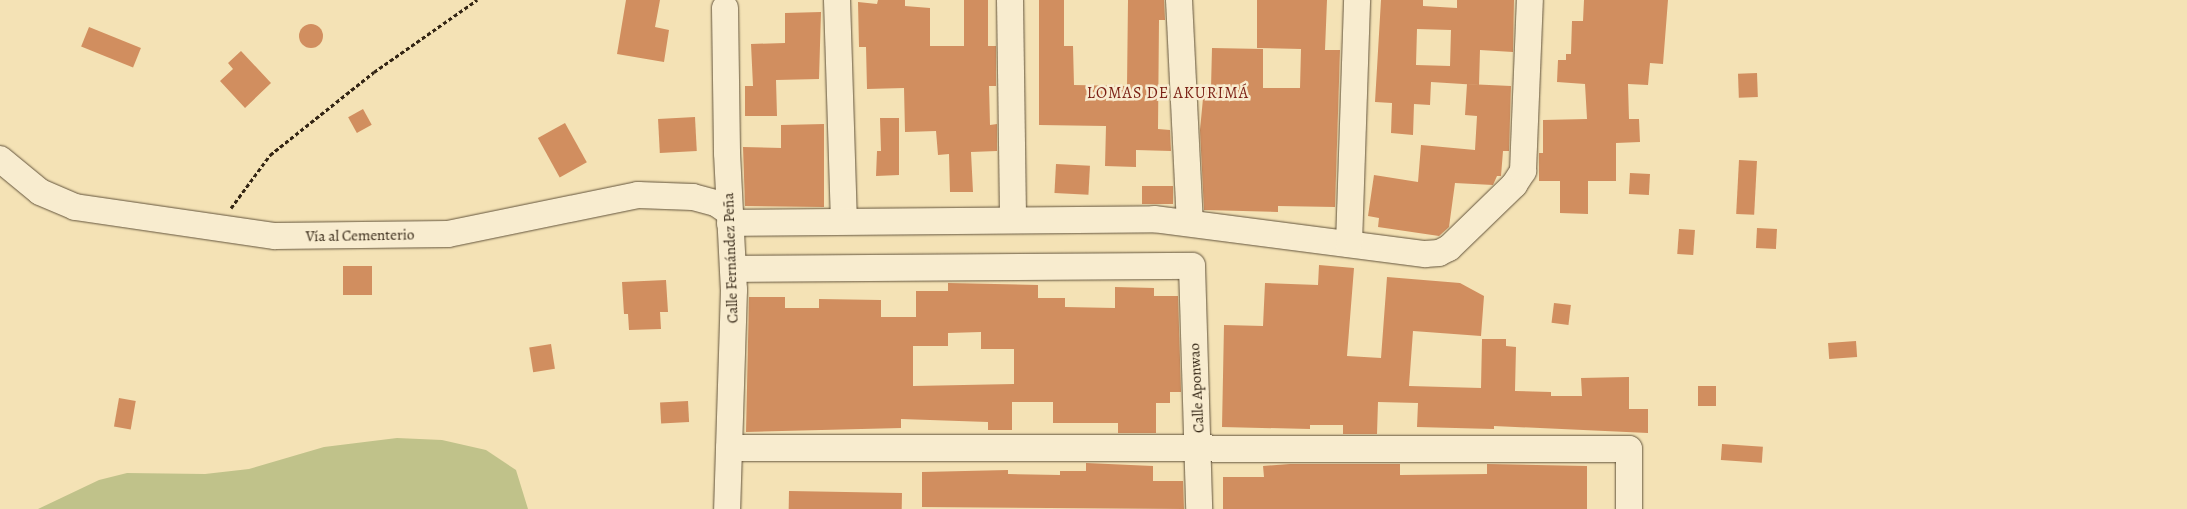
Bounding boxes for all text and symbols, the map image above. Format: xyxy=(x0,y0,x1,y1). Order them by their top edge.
district label: LOMAS DE AKURIMÁ xyxy=(1085,83,1251,103)
street label: Calle Fernández Peña xyxy=(720,192,742,324)
street label: Vía al Cementerio xyxy=(305,226,415,246)
street label: Calle Aponwao xyxy=(1186,343,1208,433)

